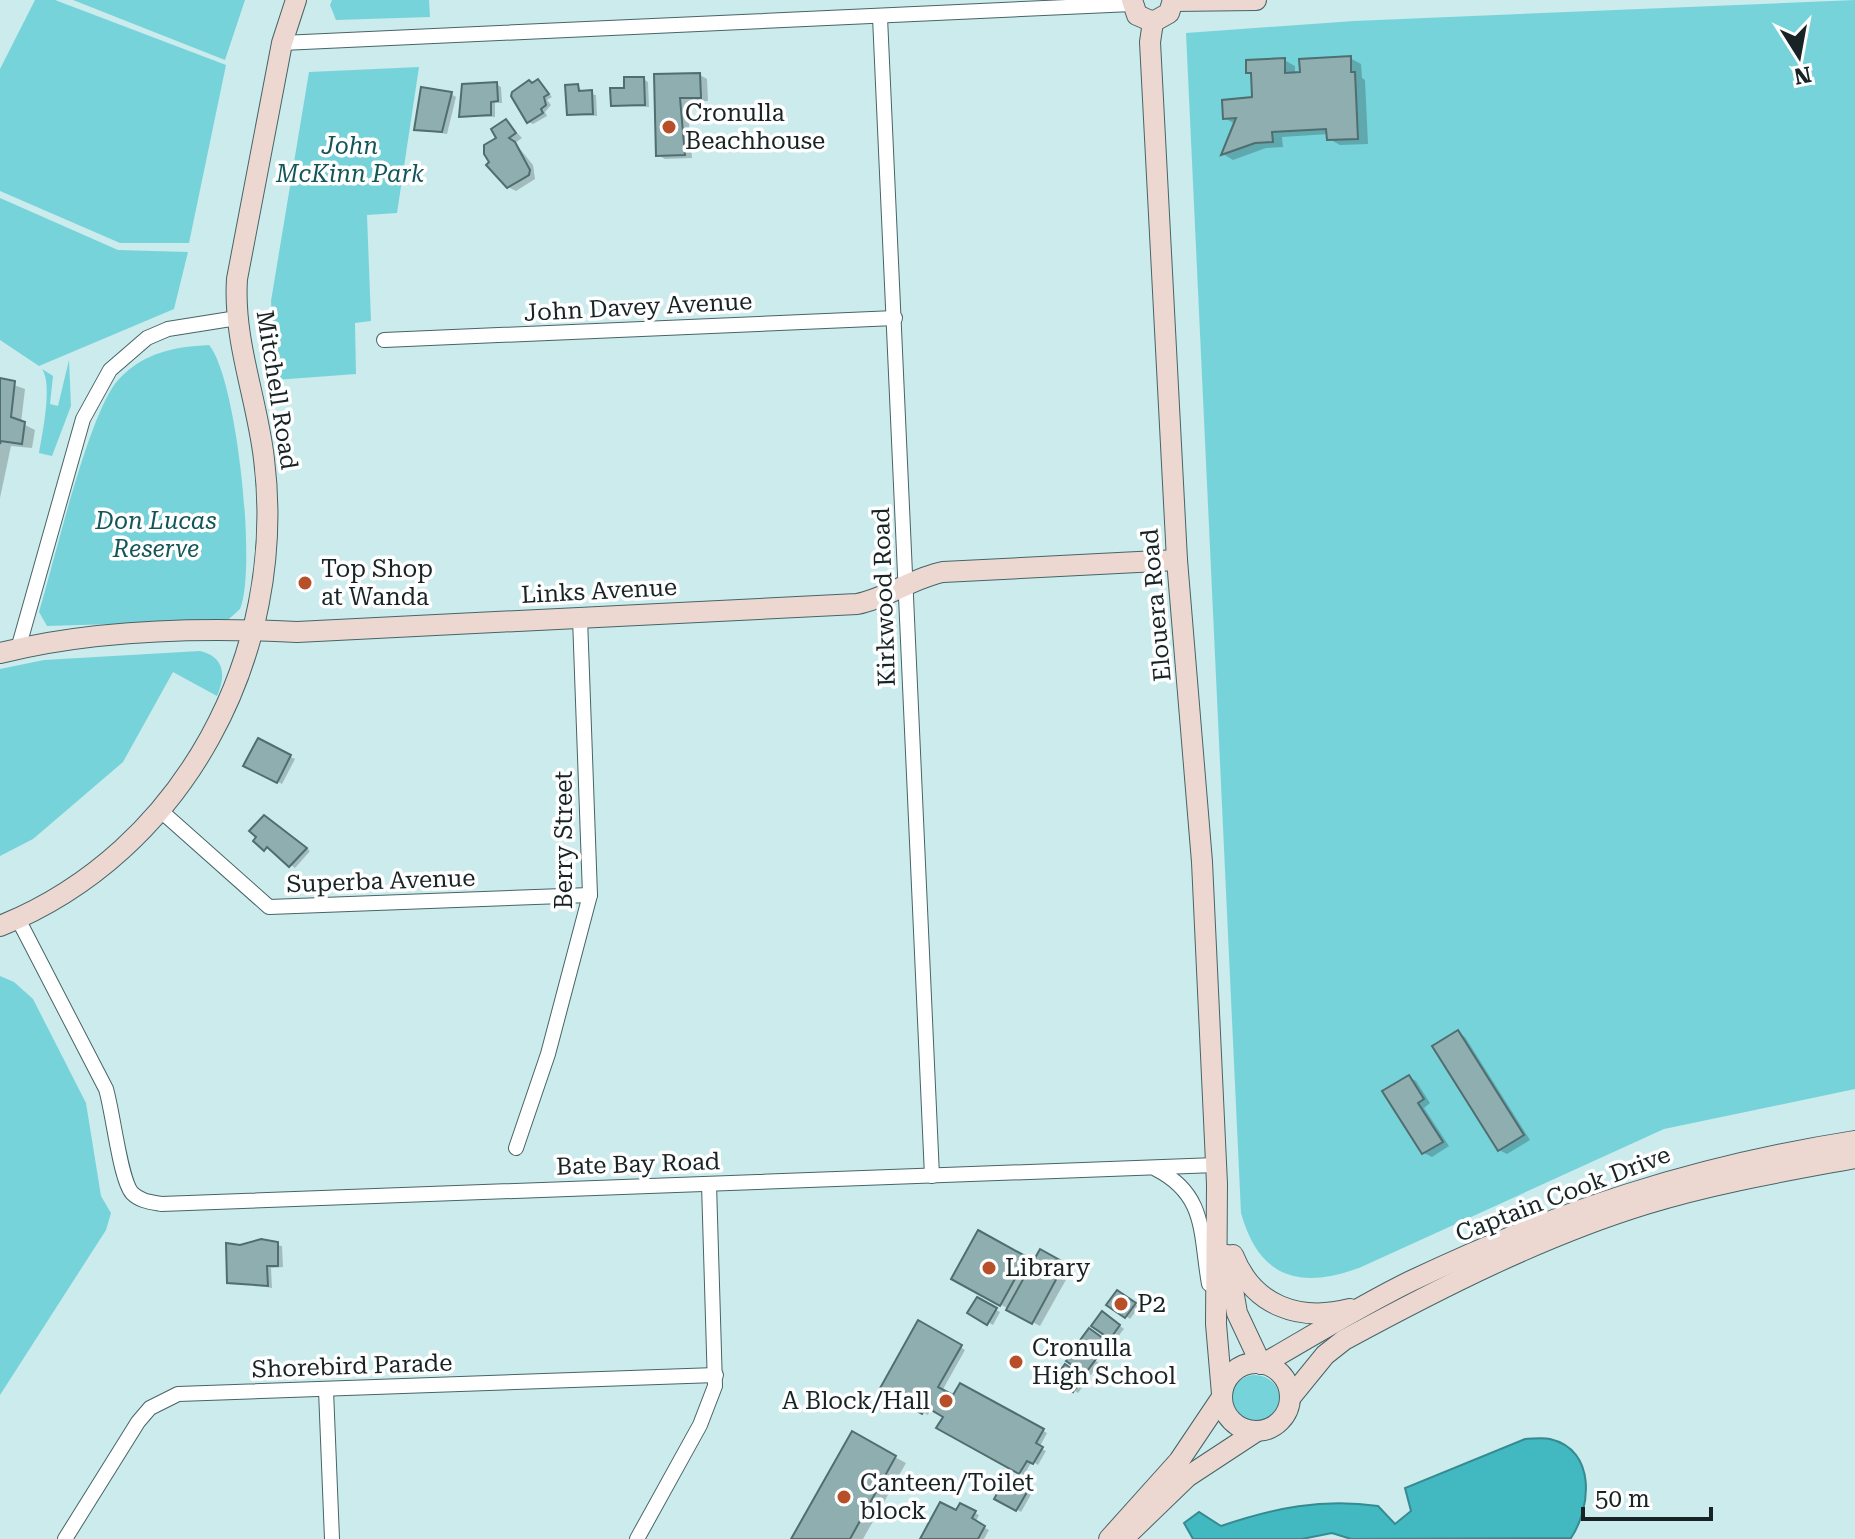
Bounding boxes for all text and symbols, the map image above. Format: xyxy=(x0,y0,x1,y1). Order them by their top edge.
north arrow xyxy=(1759,16,1839,96)
text: N xyxy=(1792,61,1813,89)
place label: Cronulla Beachhouse xyxy=(685,99,825,155)
marker: Cronulla Beachhouse xyxy=(660,118,678,136)
park label: John McKinn Park xyxy=(275,132,424,188)
street label: John Davey Avenue xyxy=(523,287,753,327)
street label: Mitchell Road xyxy=(251,308,303,472)
park label: Don Lucas Reserve xyxy=(94,507,217,563)
street label: Kirkwood Road xyxy=(867,507,901,687)
street label: Elouera Road xyxy=(1135,527,1177,683)
place label: Top Shop at Wanda xyxy=(321,555,433,611)
street label: Links Avenue xyxy=(520,573,678,609)
marker: Top Shop at Wanda xyxy=(296,574,314,592)
street label: Berry Street xyxy=(550,771,578,909)
street label: Superba Avenue xyxy=(286,864,476,898)
street label: Captain Cook Drive xyxy=(1452,1140,1674,1248)
street label: Bate Bay Road xyxy=(555,1147,721,1181)
place label: Library xyxy=(1005,1254,1091,1282)
marker: Library xyxy=(980,1259,998,1277)
place label: P2 xyxy=(1137,1290,1166,1318)
marker: P2 xyxy=(1112,1295,1130,1313)
place label: Cronulla High School xyxy=(1032,1334,1176,1390)
street label: Shorebird Parade xyxy=(251,1349,453,1383)
marker: Cronulla High School xyxy=(1007,1353,1025,1371)
place label: A Block/Hall xyxy=(782,1387,930,1415)
marker: A Block/Hall xyxy=(937,1392,955,1410)
place label: Canteen/Toilet block xyxy=(860,1469,1034,1525)
scale bar xyxy=(1583,1471,1711,1521)
text: 50 m xyxy=(1595,1485,1650,1513)
marker: Canteen/Toilet block xyxy=(835,1488,853,1506)

